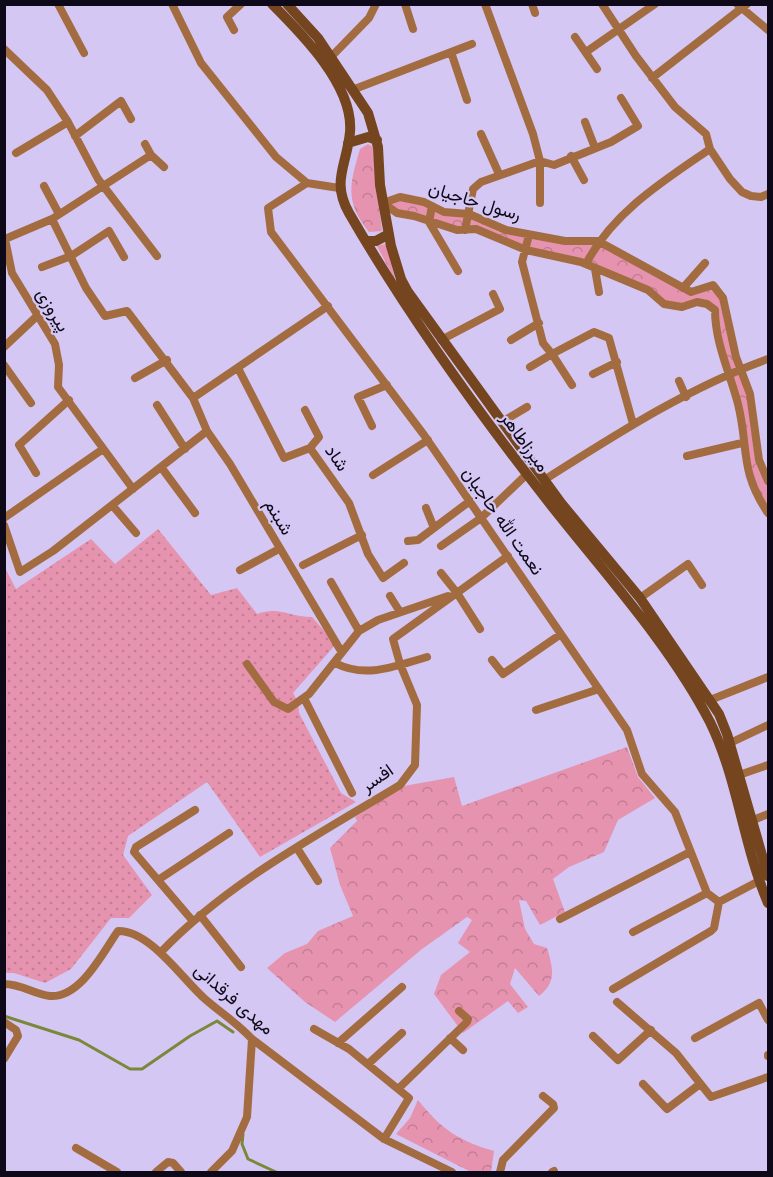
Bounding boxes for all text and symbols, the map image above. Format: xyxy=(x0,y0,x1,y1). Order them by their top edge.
street label: رسول حاجیان xyxy=(426,177,524,225)
street label: پیروزی xyxy=(31,284,75,336)
street label: میرزاطاهر xyxy=(495,407,554,476)
street label: شاد xyxy=(320,440,354,476)
street label: نعمت الله حاجیان xyxy=(458,463,548,579)
street label: شبنم xyxy=(259,495,298,539)
street label: افسر xyxy=(356,759,397,797)
street label: مهدی فرقدانی xyxy=(190,958,278,1040)

